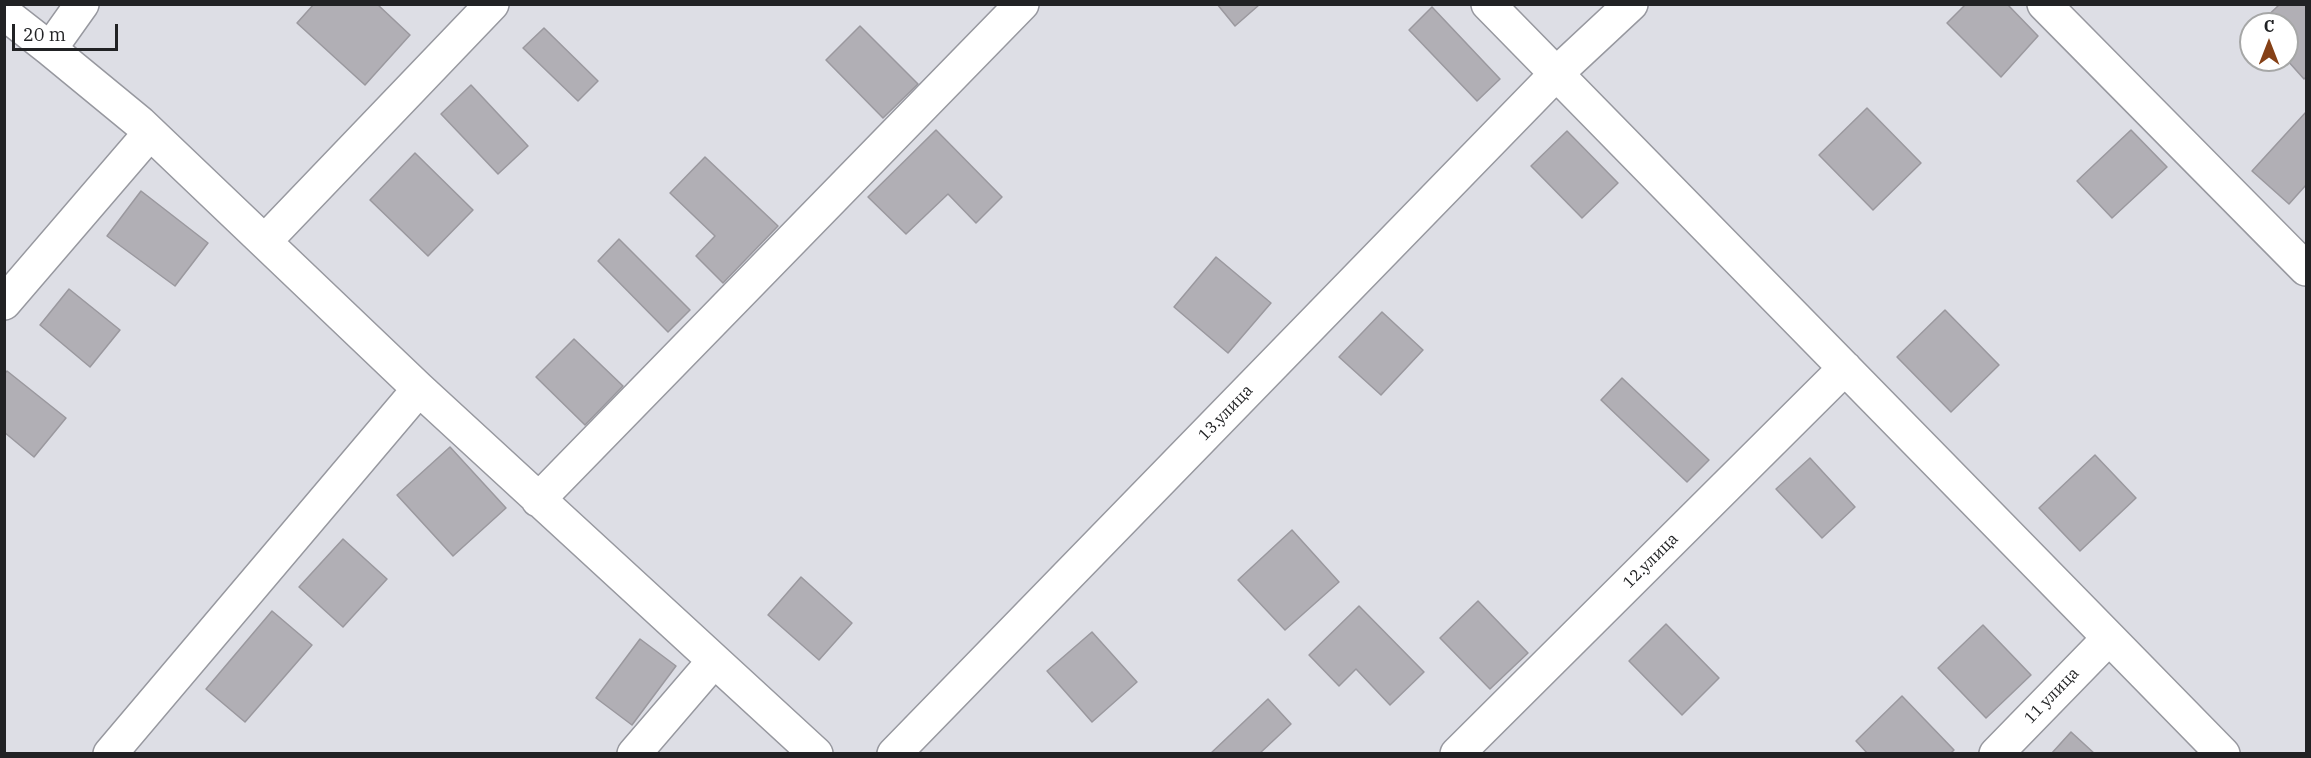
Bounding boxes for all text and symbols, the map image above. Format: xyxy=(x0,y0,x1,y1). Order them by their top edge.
scale bar xyxy=(15,12,122,50)
north arrow xyxy=(2239,12,2299,72)
text: С xyxy=(2264,16,2274,36)
text: 20 m xyxy=(23,23,66,46)
street label: 13.улица xyxy=(1195,381,1257,445)
street label: 12.улица xyxy=(1619,529,1683,593)
street label: 11 улица xyxy=(2021,664,2083,728)

